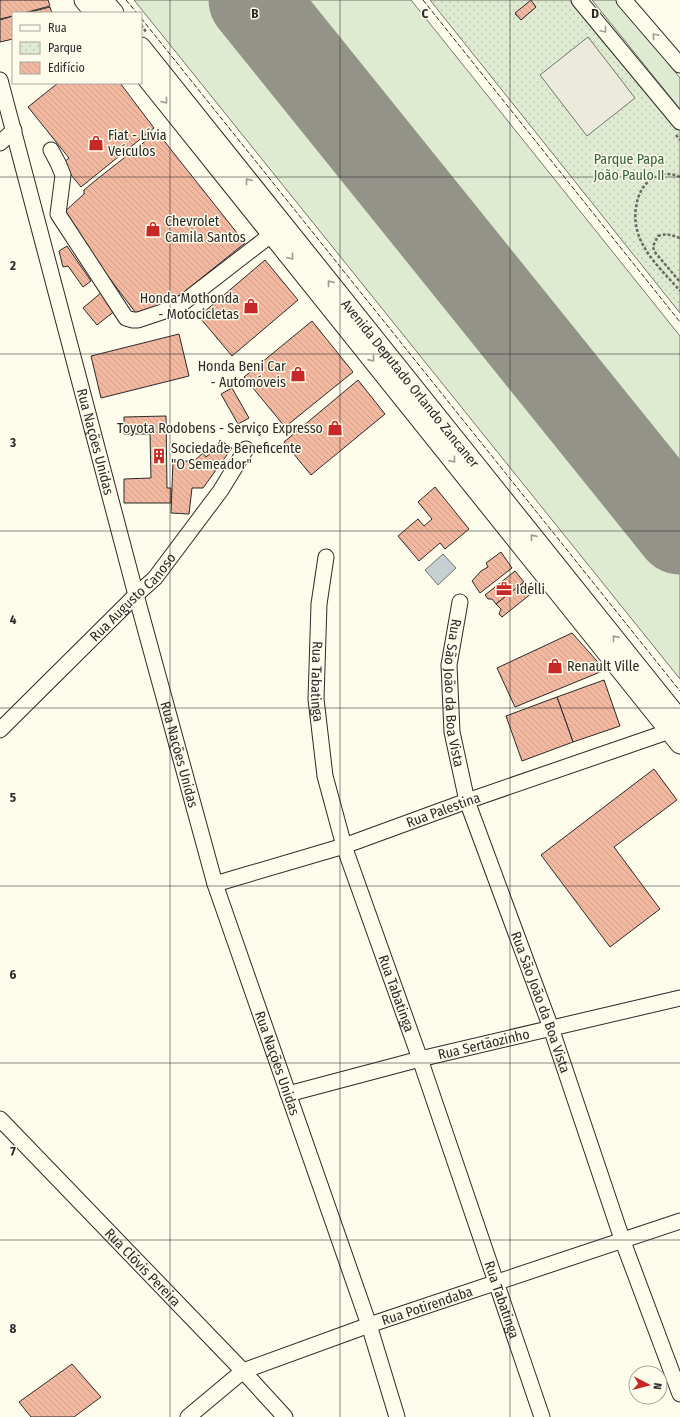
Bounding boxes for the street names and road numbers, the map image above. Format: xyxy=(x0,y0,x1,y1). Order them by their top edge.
street label: Avenida Deputado Orlando Zancaner xyxy=(338,296,483,471)
street label: Rua Nações Unidas xyxy=(73,387,118,497)
street label: Rua Augusto Canoso xyxy=(86,550,179,645)
street label: Rua São João da Boa Vista xyxy=(441,618,468,769)
street label: Rua Tabatinga xyxy=(307,641,327,723)
street label: Rua Nações Unidas xyxy=(157,700,202,809)
street label: Rua Palestina xyxy=(404,789,482,831)
street label: Rua São João da Boa Vista xyxy=(508,929,574,1075)
street label: Rua Tabatinga xyxy=(375,952,418,1034)
street label: Rua Nações Unidas xyxy=(252,1009,304,1118)
street label: Rua Sertãozinho xyxy=(436,1025,531,1063)
street label: Rua Clóvis Pereira xyxy=(101,1225,185,1310)
street label: Rua Tabatinga xyxy=(481,1259,523,1341)
street label: Rua Potirendaba xyxy=(379,1282,475,1329)

